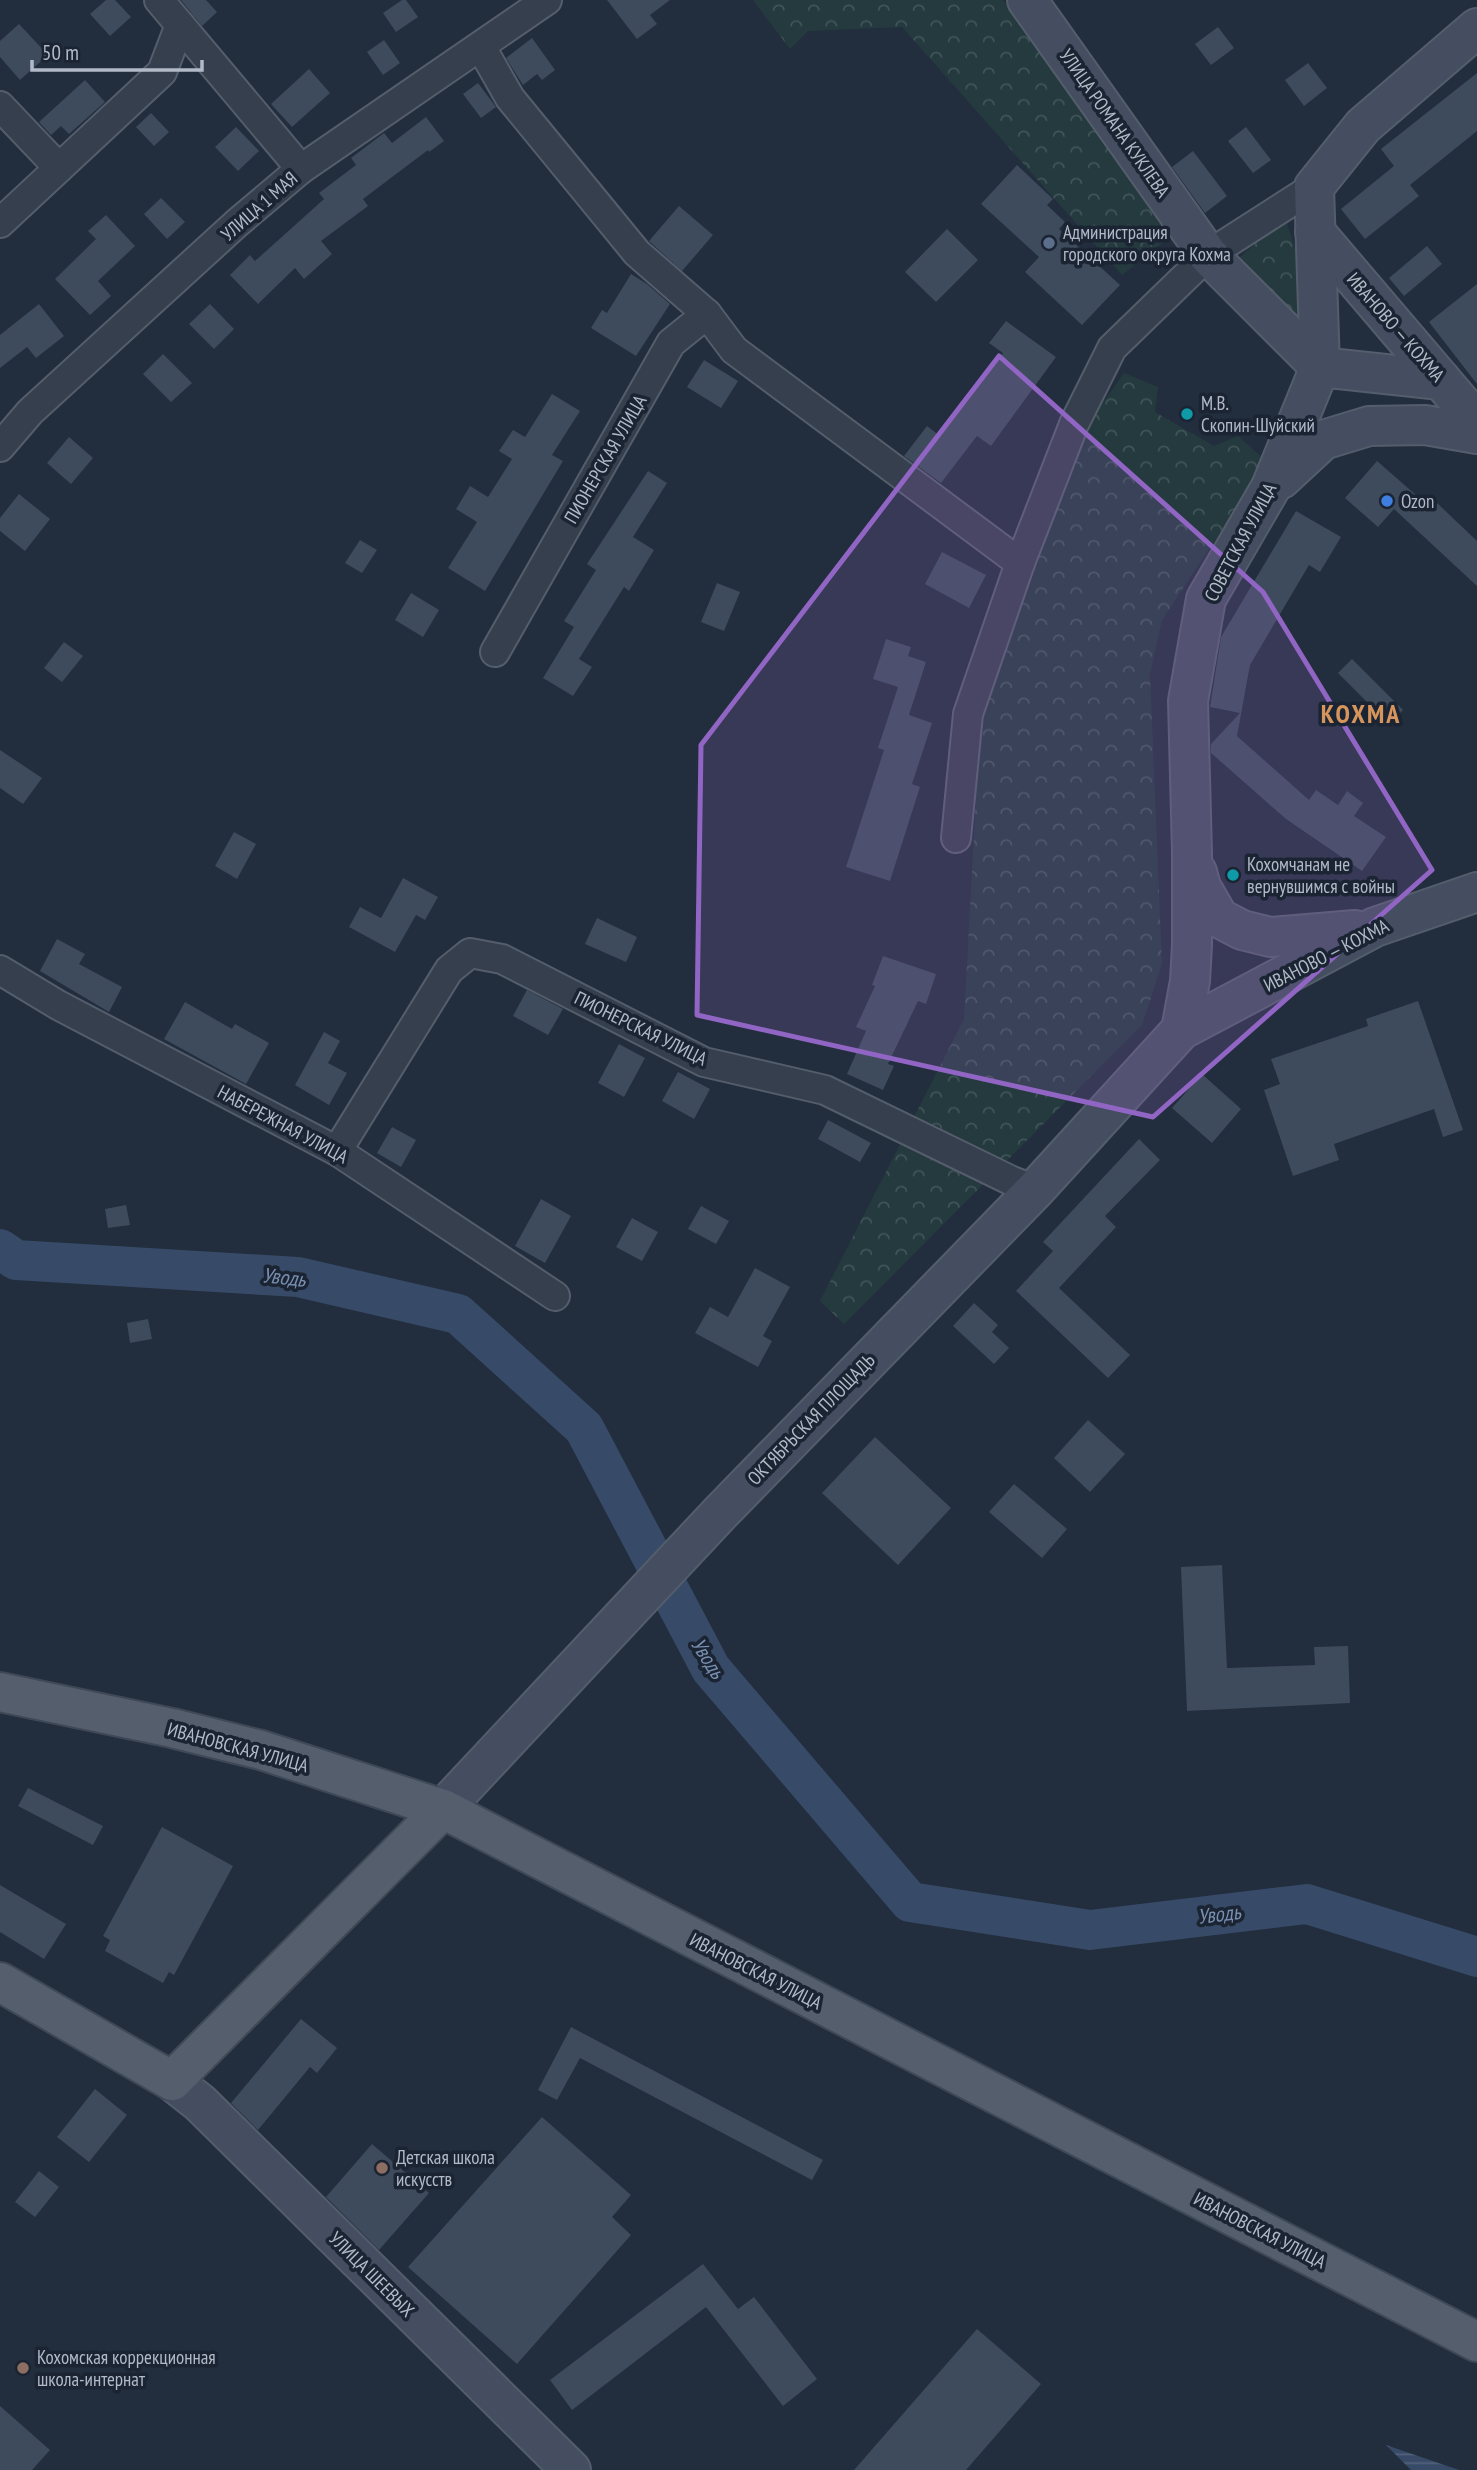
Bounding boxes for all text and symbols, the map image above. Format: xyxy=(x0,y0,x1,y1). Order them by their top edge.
scale bar xyxy=(32,28,201,72)
text: 50 m xyxy=(42,39,79,66)
street label: УЛИЦА РОМАНА КУКЛЕВА xyxy=(1055,44,1175,202)
street label: УЛИЦА 1 МАЯ xyxy=(216,166,302,246)
place label: Администрация городского округа Кохма xyxy=(1063,220,1231,266)
marker: Администрация городского округа Кохма xyxy=(1041,235,1057,251)
street label: ИВАНОВО — КОХМА xyxy=(1342,267,1450,387)
street label: ПИОНЕРСКАЯ УЛИЦА xyxy=(558,390,652,528)
place label: М.В. Скопин-Шуйский xyxy=(1201,391,1315,437)
marker: М.В. Скопин-Шуйский xyxy=(1179,406,1195,422)
street label: СОВЕТСКАЯ УЛИЦА xyxy=(1199,479,1281,605)
place label: Ozon xyxy=(1401,489,1434,513)
marker: Ozon xyxy=(1379,493,1395,509)
district label: КОХМА xyxy=(1321,697,1401,730)
place label: Кохомчанам не вернувшимся с войны xyxy=(1247,852,1395,898)
marker: Кохомчанам не вернувшимся с войны xyxy=(1225,867,1241,883)
street label: ИВАНОВО — КОХМА xyxy=(1259,913,1393,997)
street label: ПИОНЕРСКАЯ УЛИЦА xyxy=(571,986,711,1070)
street label: НАБЕРЕЖНАЯ УЛИЦА xyxy=(214,1080,352,1168)
water label: Уводь xyxy=(261,1261,308,1293)
street label: ОКТЯБРЬСКАЯ ПЛОЩАДЬ xyxy=(742,1348,880,1490)
water label: Уводь xyxy=(685,1633,731,1684)
street label: ИВАНОВСКАЯ УЛИЦА xyxy=(165,1717,311,1777)
water label: Уводь xyxy=(1196,1898,1243,1930)
street label: ИВАНОВСКАЯ УЛИЦА xyxy=(686,1927,826,2015)
place label: Детская школа искусств xyxy=(396,2145,495,2191)
marker: Детская школа искусств xyxy=(374,2160,390,2176)
street label: ИВАНОВСКАЯ УЛИЦА xyxy=(1190,2186,1330,2274)
street label: УЛИЦА ШЕЕВЫХ xyxy=(324,2226,420,2322)
place label: Кохомская коррекционная школа-интернат xyxy=(37,2345,216,2391)
marker: Кохомская коррекционная школа-интернат xyxy=(15,2360,31,2376)

